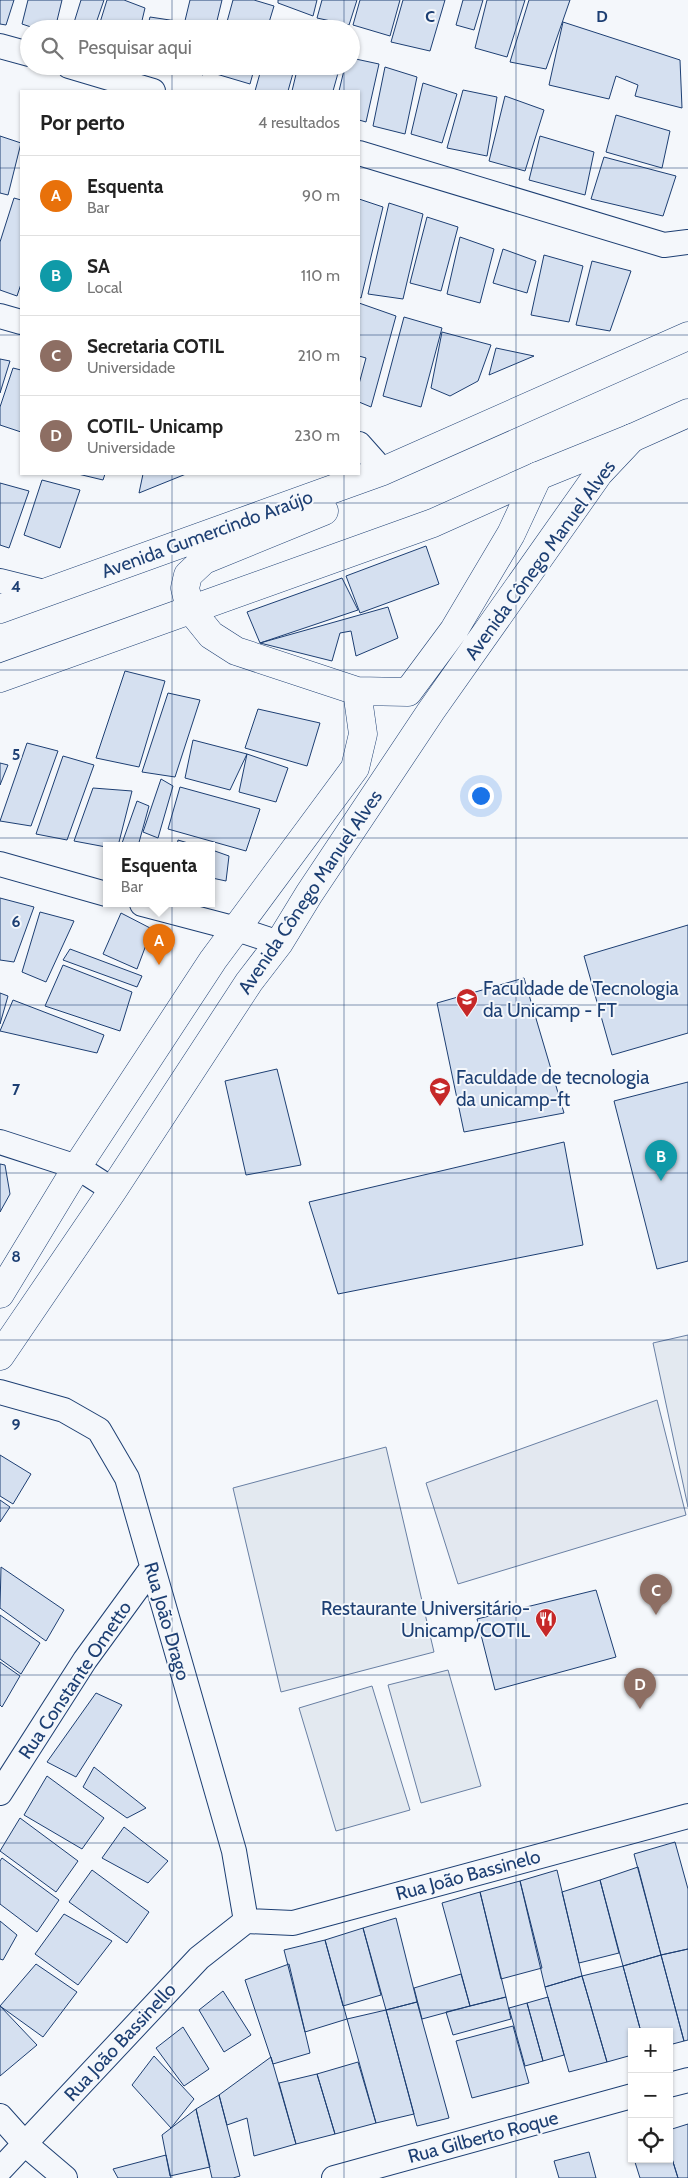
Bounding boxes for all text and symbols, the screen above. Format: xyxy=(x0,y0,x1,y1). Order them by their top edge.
text: C xyxy=(425,7,435,26)
text: D xyxy=(596,7,608,26)
search box xyxy=(20,20,360,75)
icon: search xyxy=(38,34,66,62)
text: Pesquisar aqui xyxy=(78,36,192,59)
text: Por perto xyxy=(40,110,125,135)
text: 4 resultados xyxy=(258,113,340,132)
text: Esquenta xyxy=(87,175,163,198)
text: A xyxy=(51,186,61,205)
text: 90 m xyxy=(302,186,340,205)
text: Bar xyxy=(87,198,109,217)
text: SA xyxy=(87,255,110,278)
text: B xyxy=(51,266,61,285)
text: 110 m xyxy=(301,266,340,285)
text: Local xyxy=(87,278,122,297)
text: Secretaria COTIL xyxy=(87,335,224,358)
text: C xyxy=(51,346,61,365)
text: 210 m xyxy=(298,346,340,365)
text: Universidade xyxy=(87,358,175,377)
text: COTIL- Unicamp xyxy=(87,415,223,438)
text: D xyxy=(50,426,62,445)
text: 230 m xyxy=(294,426,340,445)
text: Universidade xyxy=(87,438,175,457)
street label: Avenida Cônego Manuel Alves xyxy=(460,456,620,664)
street label: Avenida Gumercindo Araújo xyxy=(98,485,316,583)
text: 4 xyxy=(11,577,21,596)
text: 5 xyxy=(12,745,20,764)
your location xyxy=(468,783,494,809)
street label: Avenida Cônego Manuel Alves xyxy=(233,786,387,998)
popup xyxy=(103,842,215,907)
text: Esquenta xyxy=(121,854,197,877)
text: Bar xyxy=(121,877,143,896)
text: 6 xyxy=(12,912,21,931)
pin: A xyxy=(143,924,175,965)
place label: Faculdade de Tecnologia da Unicamp - FT xyxy=(483,977,679,1022)
school or university icon: Faculdade de Tecnologia da Unicamp - FT xyxy=(455,987,479,1018)
place label: Faculdade de tecnologia da unicamp-ft xyxy=(456,1066,649,1111)
school or university icon: Faculdade de tecnologia da unicamp-ft xyxy=(428,1076,452,1107)
text: 7 xyxy=(12,1080,21,1099)
pin: B xyxy=(645,1140,677,1181)
text: 8 xyxy=(11,1247,21,1266)
text: 9 xyxy=(12,1415,21,1434)
street label: Rua João Drago xyxy=(139,1559,195,1683)
pin: C xyxy=(640,1574,672,1615)
street label: Rua Constante Ometto xyxy=(14,1597,136,1763)
place label: Restaurante Universitário- Unicamp/COTIL xyxy=(321,1597,530,1642)
restaurant icon: Restaurante Universitário- Unicamp/COTIL xyxy=(534,1607,558,1638)
pin: D xyxy=(624,1668,656,1709)
street label: Rua João Bassinelo xyxy=(393,1845,543,1905)
street label: Rua João Bassinello xyxy=(59,1978,181,2106)
map controls xyxy=(628,2028,673,2163)
button: + xyxy=(628,2028,673,2073)
button: − xyxy=(628,2073,673,2118)
street label: Rua Gilberto Roque xyxy=(405,2106,561,2168)
button: locate xyxy=(628,2118,673,2163)

